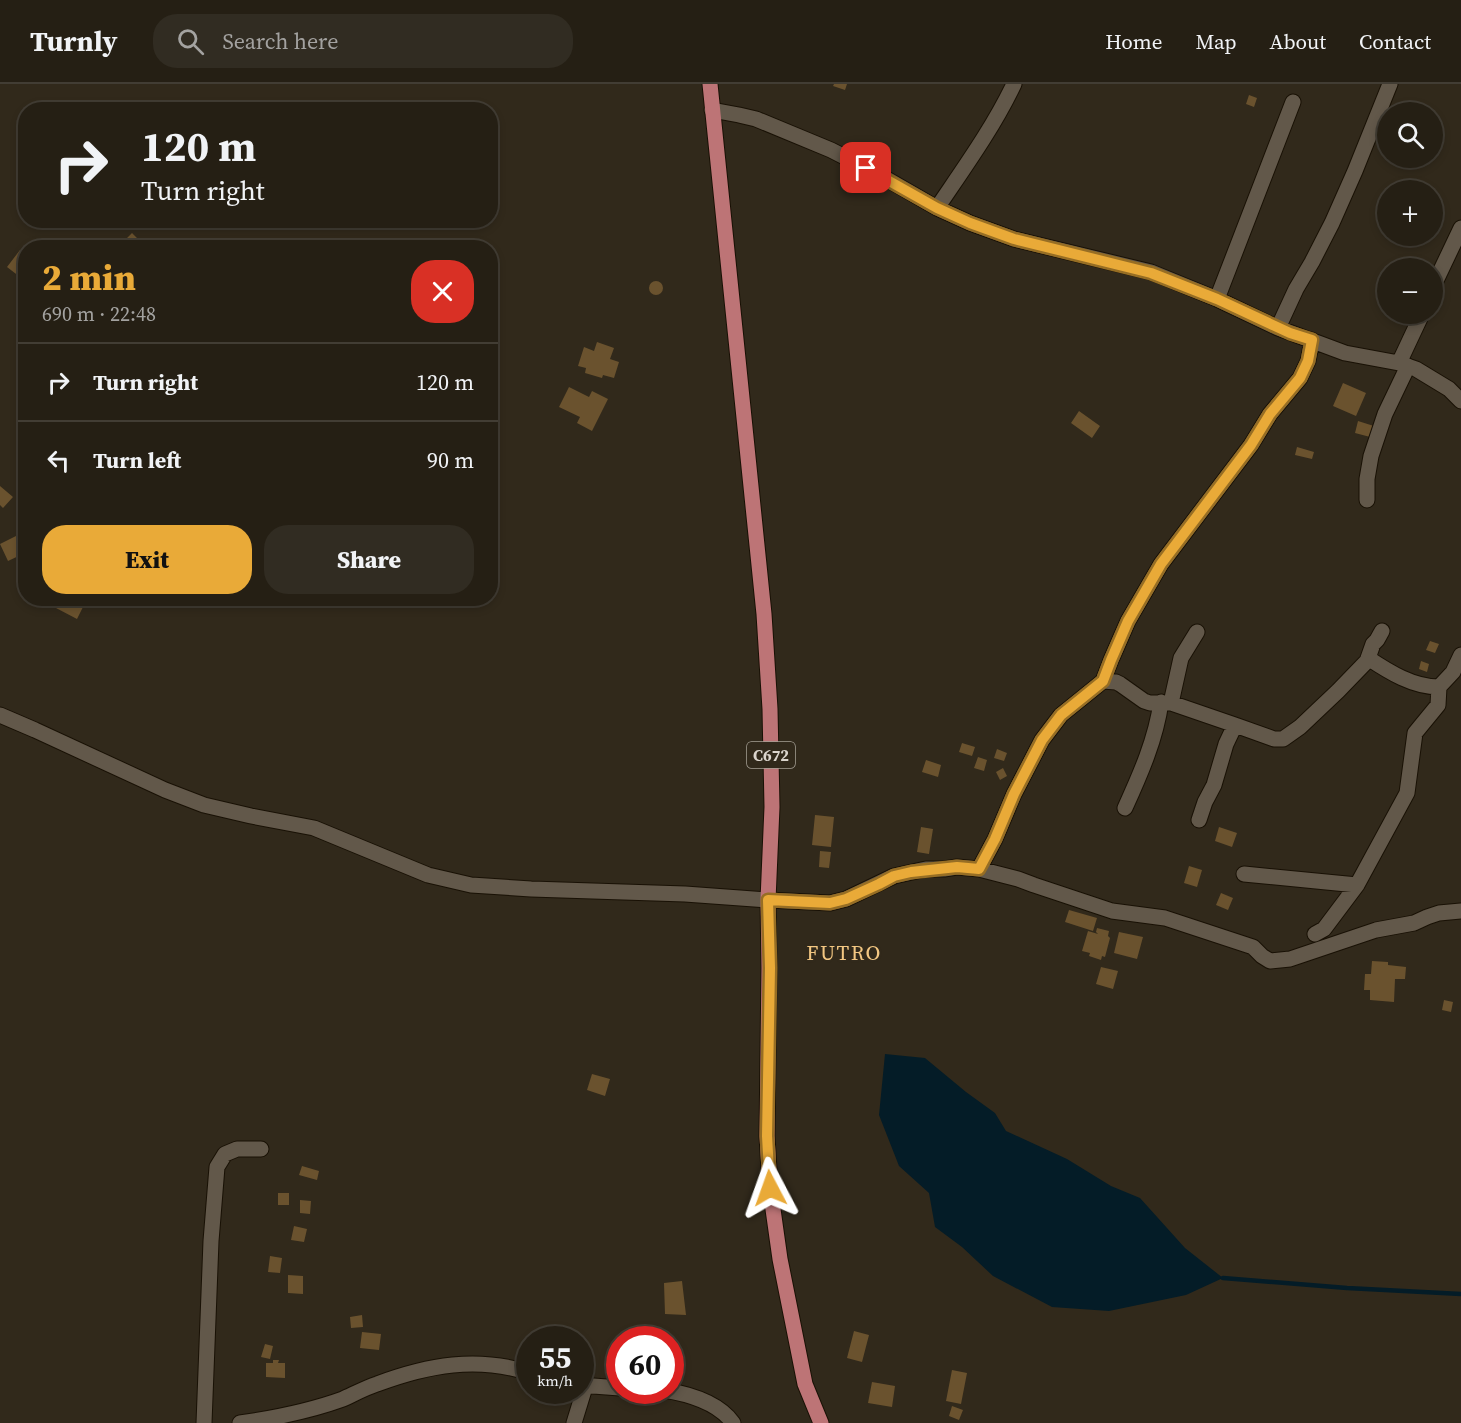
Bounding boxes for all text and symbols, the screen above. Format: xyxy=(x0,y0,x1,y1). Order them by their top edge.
search box xyxy=(153,14,573,68)
text: Turnly xyxy=(30,22,117,60)
icon: search xyxy=(174,25,207,58)
text: Search here xyxy=(222,26,338,56)
text: Home xyxy=(1105,27,1163,56)
text: Map xyxy=(1196,27,1237,56)
text: About xyxy=(1270,27,1326,56)
text: Contact xyxy=(1359,27,1431,56)
map controls xyxy=(1377,102,1443,324)
button: search xyxy=(1377,102,1443,168)
text: 120 m xyxy=(141,117,256,175)
icon: right xyxy=(42,126,120,204)
pin xyxy=(840,142,891,193)
icon: arrive xyxy=(849,151,882,184)
text: Turn right xyxy=(141,172,265,209)
button: + xyxy=(1377,180,1443,246)
text: 2 min xyxy=(42,253,136,302)
button: − xyxy=(1377,258,1443,324)
button: close xyxy=(411,260,474,323)
text: 690 m · 22:48 xyxy=(42,300,156,328)
icon: right xyxy=(42,366,75,399)
text: Turn right xyxy=(93,367,198,397)
text: 120 m xyxy=(416,367,474,397)
icon: left xyxy=(42,444,75,477)
text: Turn left xyxy=(93,445,181,475)
text: 90 m xyxy=(427,445,474,475)
button: Exit xyxy=(42,525,252,594)
button: Share xyxy=(264,525,474,594)
road number: C672 xyxy=(747,742,795,768)
district label: FUTRO xyxy=(806,938,882,967)
position arrow xyxy=(738,1156,802,1220)
speed limit sign: 60 xyxy=(606,1326,684,1404)
text: 55 xyxy=(539,1337,571,1378)
text: km/h xyxy=(537,1370,573,1391)

